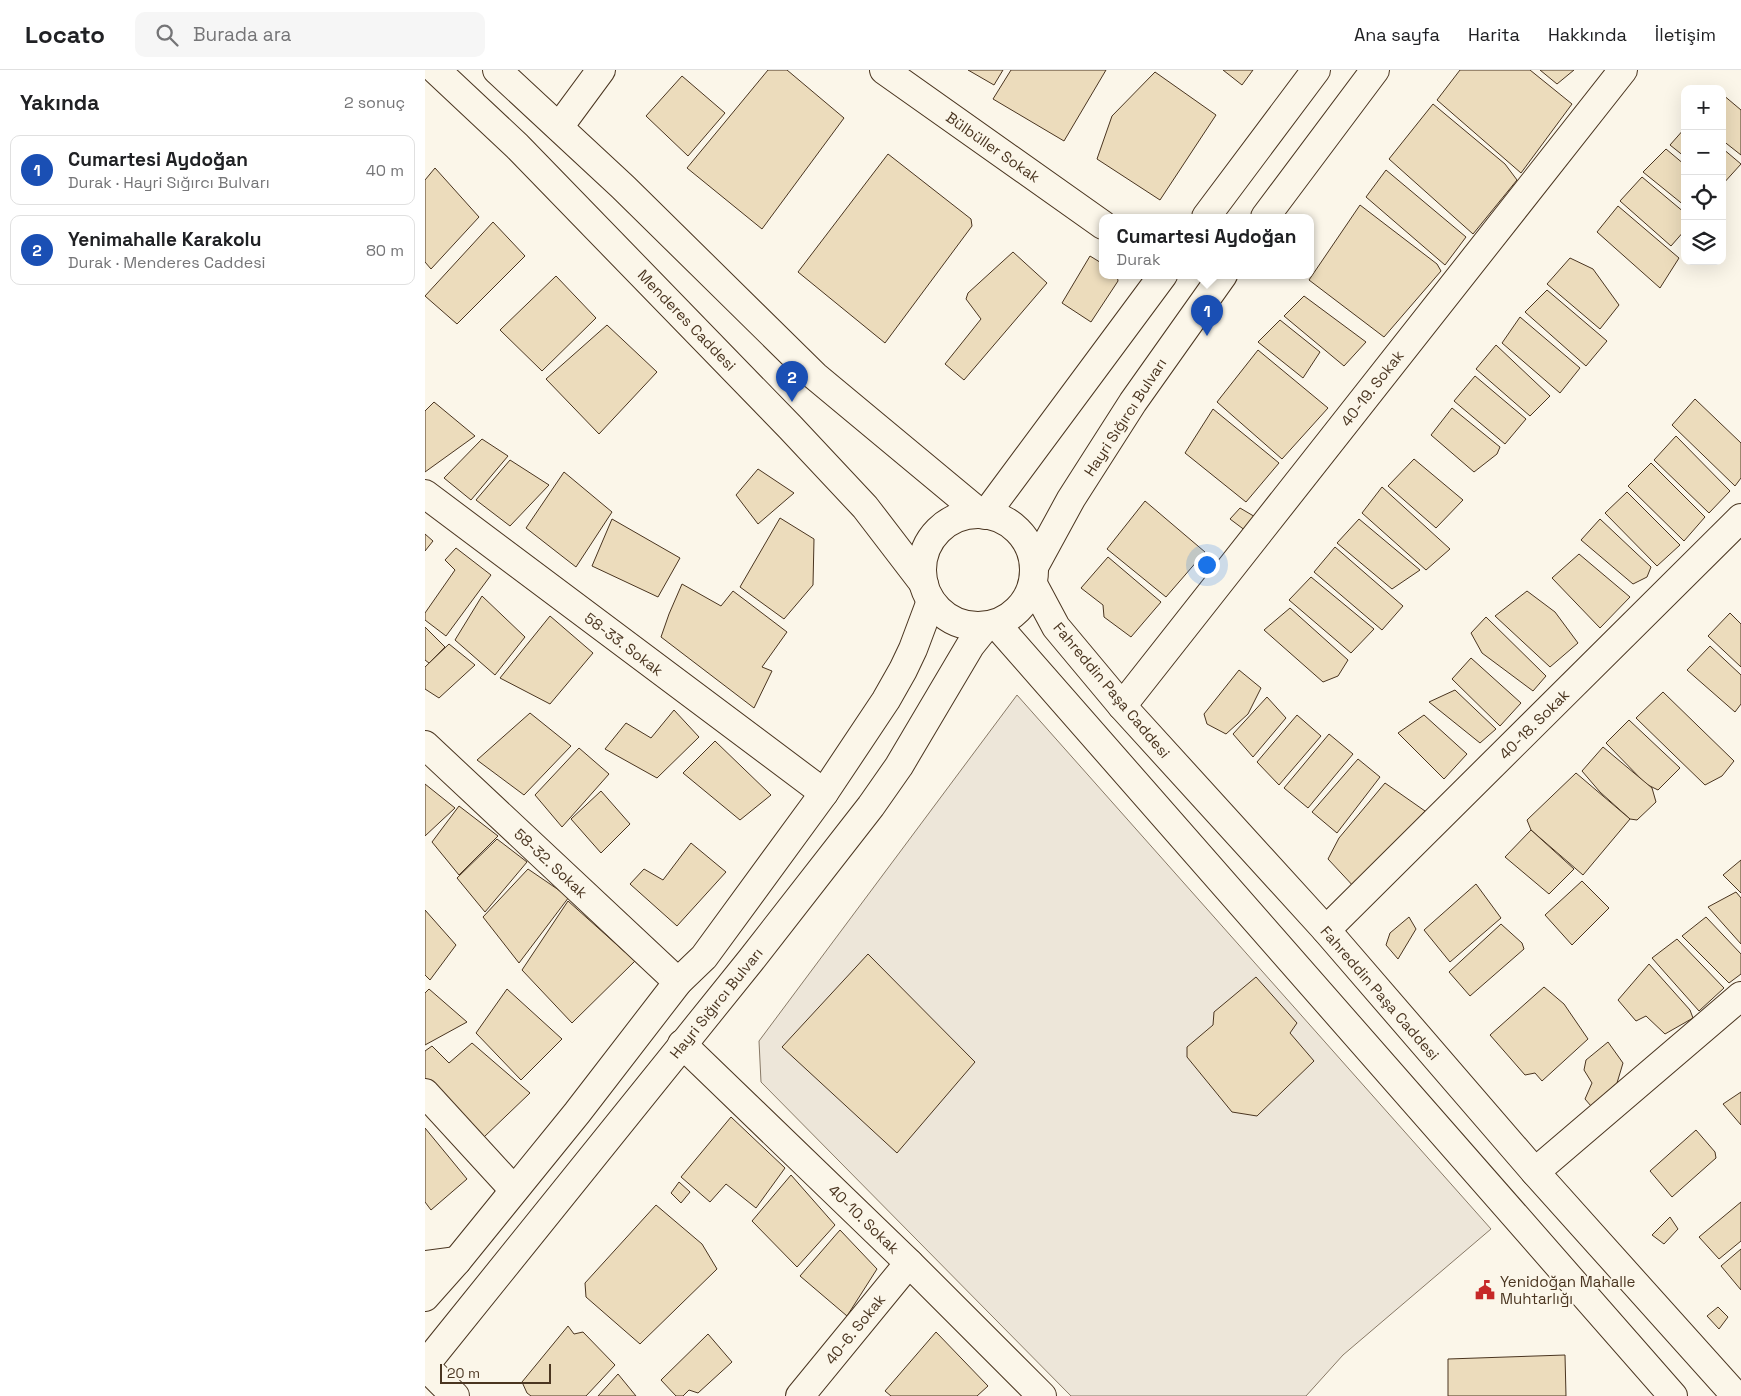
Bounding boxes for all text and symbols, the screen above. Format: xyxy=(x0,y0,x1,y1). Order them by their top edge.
search box xyxy=(135,12,485,57)
text: Locato xyxy=(25,19,105,50)
icon: search xyxy=(153,21,181,49)
text: Burada ara xyxy=(193,22,291,47)
text: Ana sayfa xyxy=(1354,23,1440,46)
text: Harita xyxy=(1468,23,1520,46)
text: Hakkında xyxy=(1548,23,1627,46)
text: İletişim xyxy=(1655,23,1716,46)
map controls xyxy=(1681,85,1726,265)
button: + xyxy=(1681,85,1726,130)
text: Yakında xyxy=(20,89,99,116)
text: 2 sonuç xyxy=(344,92,405,113)
street label: Bülbüller Sokak xyxy=(942,108,1044,186)
button: − xyxy=(1681,130,1726,175)
text: Cumartesi Aydoğan xyxy=(68,147,248,172)
text: 1 xyxy=(33,160,41,181)
text: 40 m xyxy=(366,160,404,181)
text: Durak · Hayri Sığırcı Bulvarı xyxy=(68,172,270,193)
button: locate xyxy=(1681,175,1726,220)
popup xyxy=(1099,214,1314,279)
button: layers xyxy=(1681,220,1726,265)
text: Cumartesi Aydoğan xyxy=(1117,224,1296,249)
text: Yenimahalle Karakolu xyxy=(68,227,261,252)
text: 2 xyxy=(32,240,42,261)
text: 80 m xyxy=(366,240,404,261)
text: Durak xyxy=(1117,249,1161,270)
text: Durak · Menderes Caddesi xyxy=(68,252,266,273)
street label: Menderes Caddesi xyxy=(634,265,740,375)
pin: 1 xyxy=(1191,295,1223,336)
street label: 40-19. Sokak xyxy=(1336,346,1408,430)
street label: Hayri Sığırcı Bulvarı xyxy=(1080,354,1170,480)
pin: 2 xyxy=(776,361,808,402)
your location xyxy=(1194,552,1220,578)
street label: 58-33. Sokak xyxy=(581,608,667,680)
street label: Fahreddin Paşa Caddesi xyxy=(1050,618,1174,762)
street label: 40-18. Sokak xyxy=(1495,685,1573,763)
street label: 58-32. Sokak xyxy=(510,824,592,902)
street label: Fahreddin Paşa Caddesi xyxy=(1317,922,1443,1064)
street label: Hayri Sığırcı Bulvarı xyxy=(665,944,767,1062)
street label: 40-10. Sokak xyxy=(824,1180,904,1258)
place label: Yenidoğan Mahalle Muhtarlığı xyxy=(1500,1272,1636,1308)
public building icon: Yenidoğan Mahalle Muhtarlığı xyxy=(1474,1279,1496,1301)
street label: 40-6. Sokak xyxy=(821,1290,889,1368)
scale bar xyxy=(440,1361,551,1384)
text: 20 m xyxy=(447,1364,480,1382)

